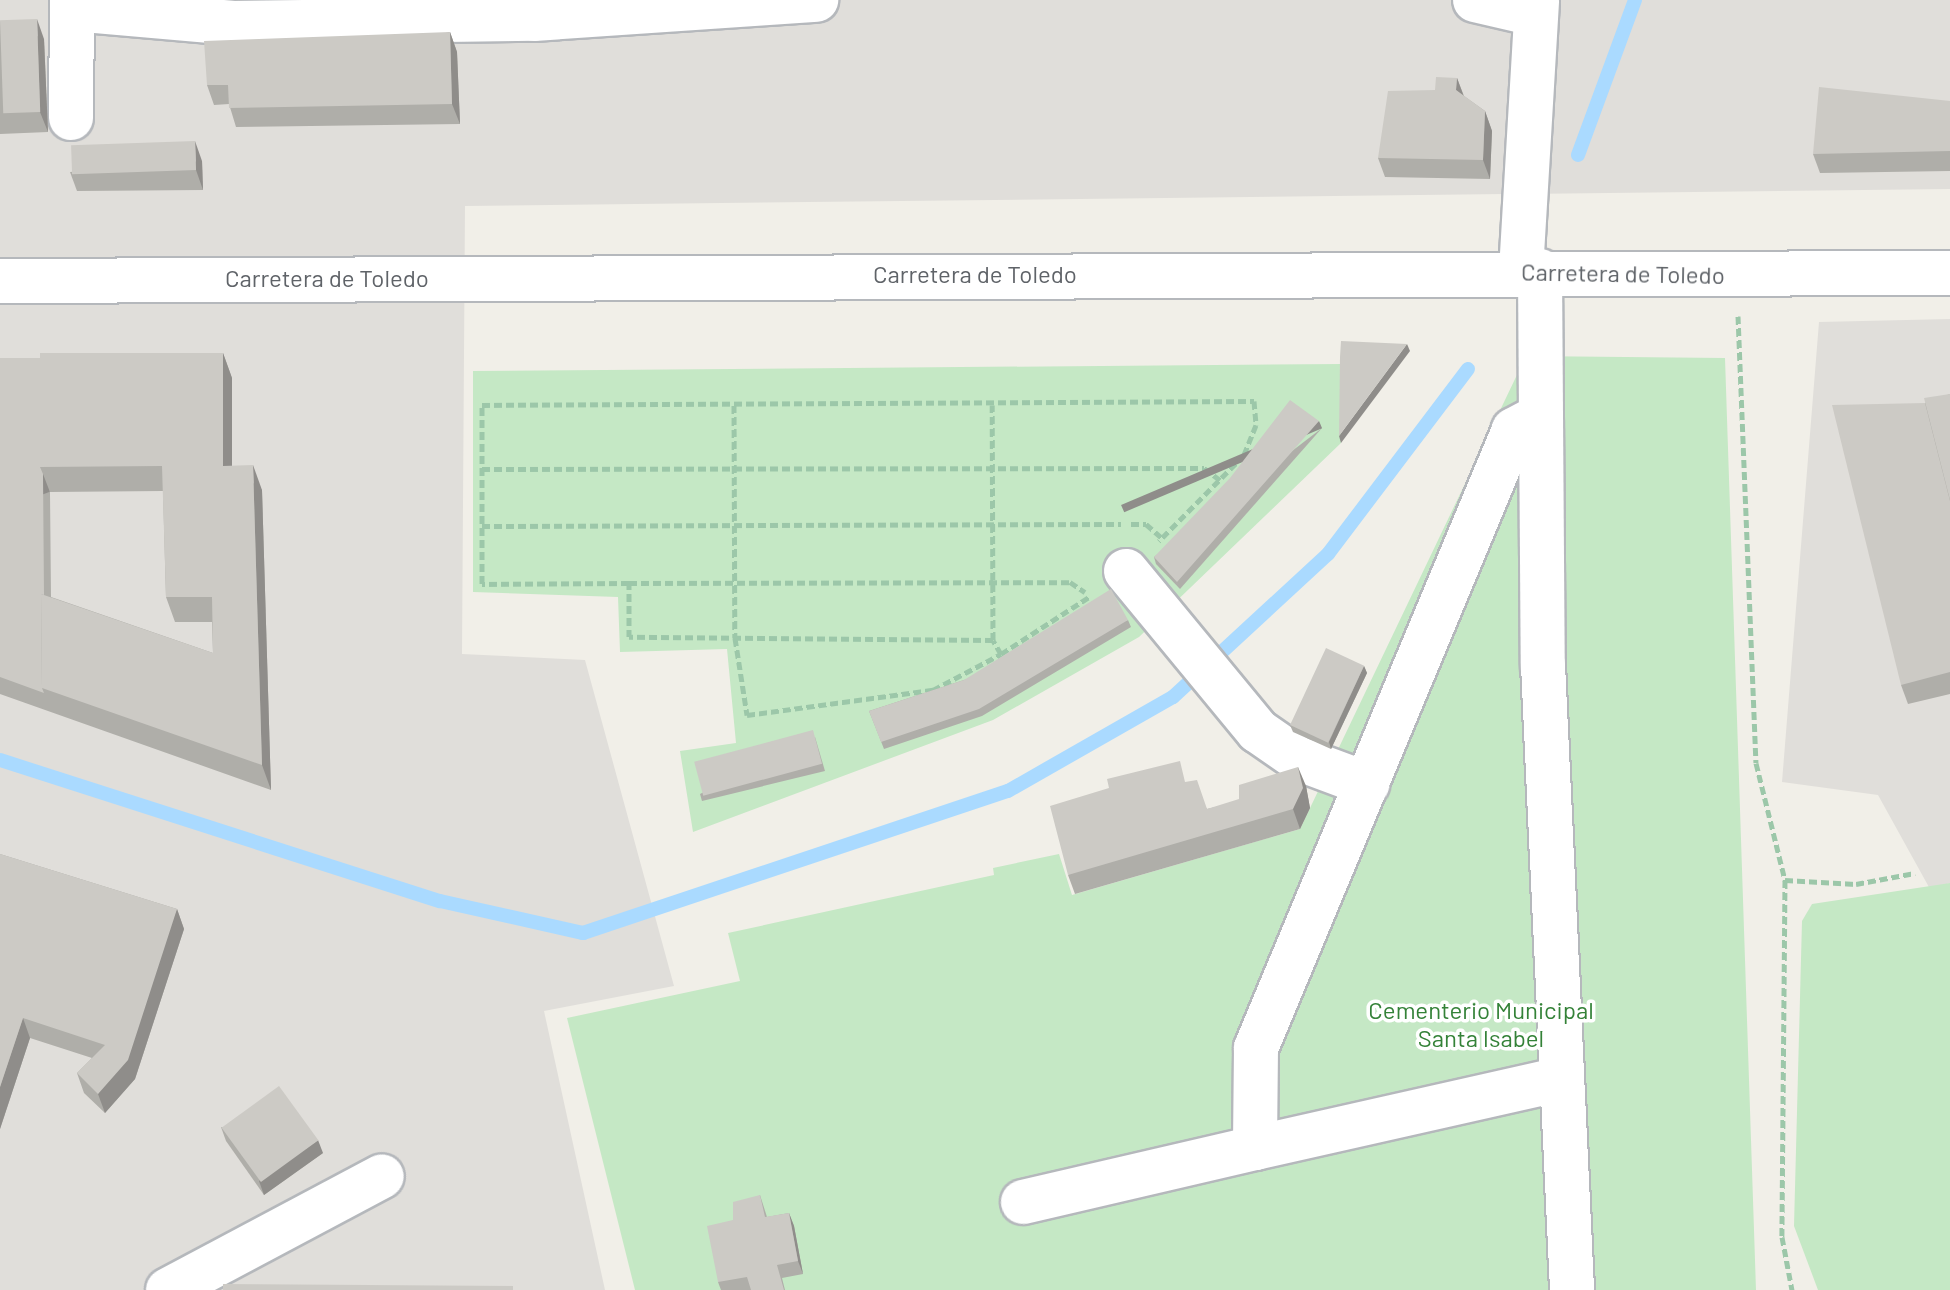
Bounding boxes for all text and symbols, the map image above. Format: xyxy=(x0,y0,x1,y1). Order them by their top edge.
street label: Carretera de Toledo xyxy=(1521,257,1725,289)
street label: Carretera de Toledo xyxy=(873,260,1077,288)
street label: Carretera de Toledo xyxy=(225,264,429,292)
park label: Cementerio Municipal Santa Isabel xyxy=(1368,996,1594,1052)

